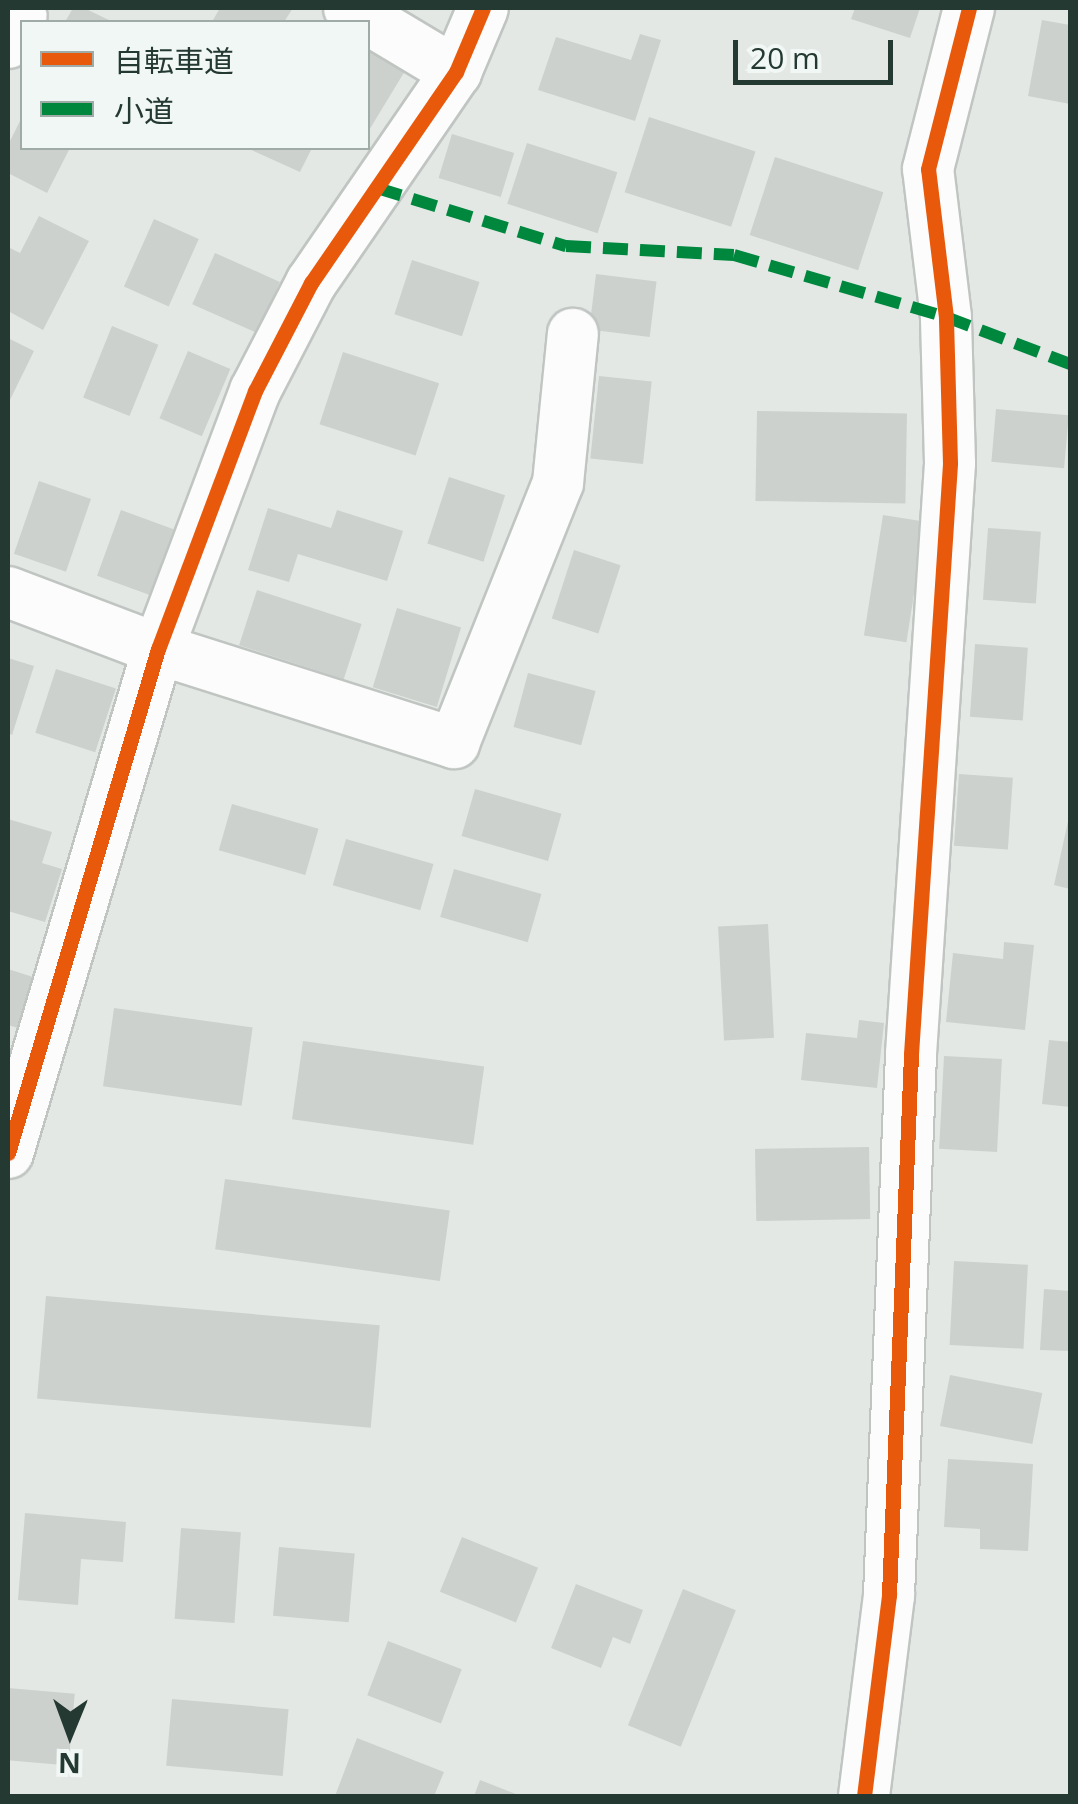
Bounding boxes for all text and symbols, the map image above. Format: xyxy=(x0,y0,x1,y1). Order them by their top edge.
legend xyxy=(20,20,370,150)
scale bar xyxy=(738,20,898,82)
text: 20 m xyxy=(750,37,820,78)
text: 自転車道 xyxy=(114,40,234,81)
text: 小道 xyxy=(114,90,174,131)
north arrow xyxy=(20,1684,120,1784)
text: N xyxy=(58,1745,81,1783)

